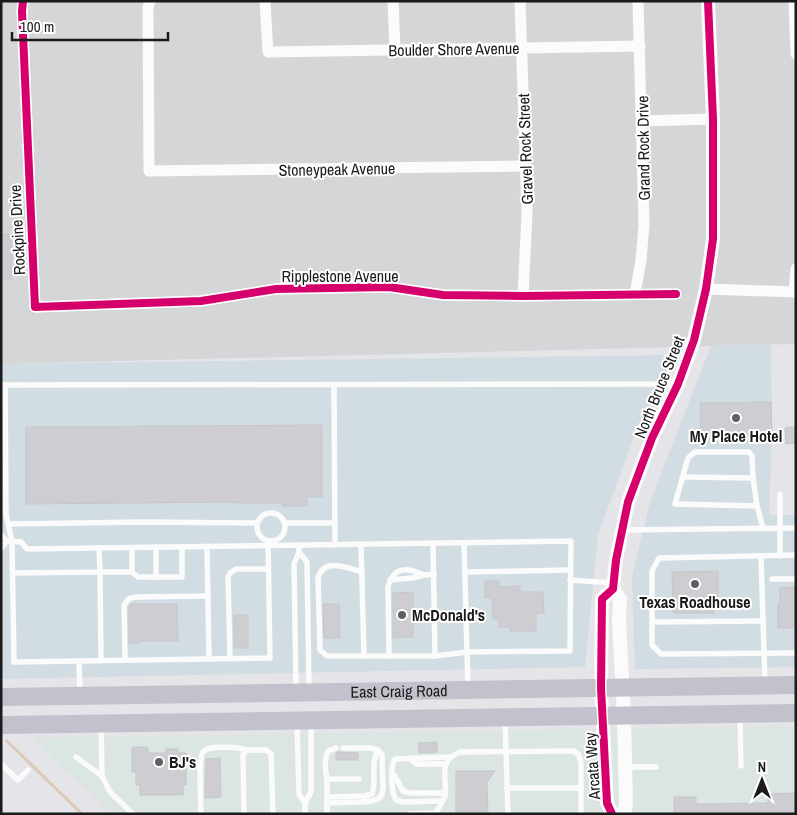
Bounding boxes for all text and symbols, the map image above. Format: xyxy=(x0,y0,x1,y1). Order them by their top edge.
scale bar xyxy=(12,10,169,42)
text: 100 m xyxy=(20,16,54,37)
street label: Boulder Shore Avenue xyxy=(388,37,520,61)
street label: Gravel Rock Street xyxy=(512,93,538,205)
street label: Grand Rock Drive xyxy=(631,95,655,201)
street label: Stoneypeak Avenue xyxy=(279,157,395,181)
street label: Rockpine Drive xyxy=(4,184,30,276)
street label: Ripplestone Avenue xyxy=(281,265,399,287)
street label: North Bruce Street xyxy=(628,332,690,442)
marker: My Place Hotel xyxy=(730,412,742,424)
place label: My Place Hotel xyxy=(690,425,782,447)
marker: Texas Roadhouse xyxy=(689,578,701,590)
place label: Texas Roadhouse xyxy=(639,591,751,613)
place label: McDonald's xyxy=(412,604,485,626)
marker: McDonald's xyxy=(396,609,408,621)
street label: East Craig Road xyxy=(350,679,448,703)
street label: Arcata Way xyxy=(579,731,605,801)
place label: BJ's xyxy=(169,751,196,773)
north arrow xyxy=(737,755,787,805)
marker: BJ's xyxy=(153,756,165,768)
text: N xyxy=(758,758,766,776)

